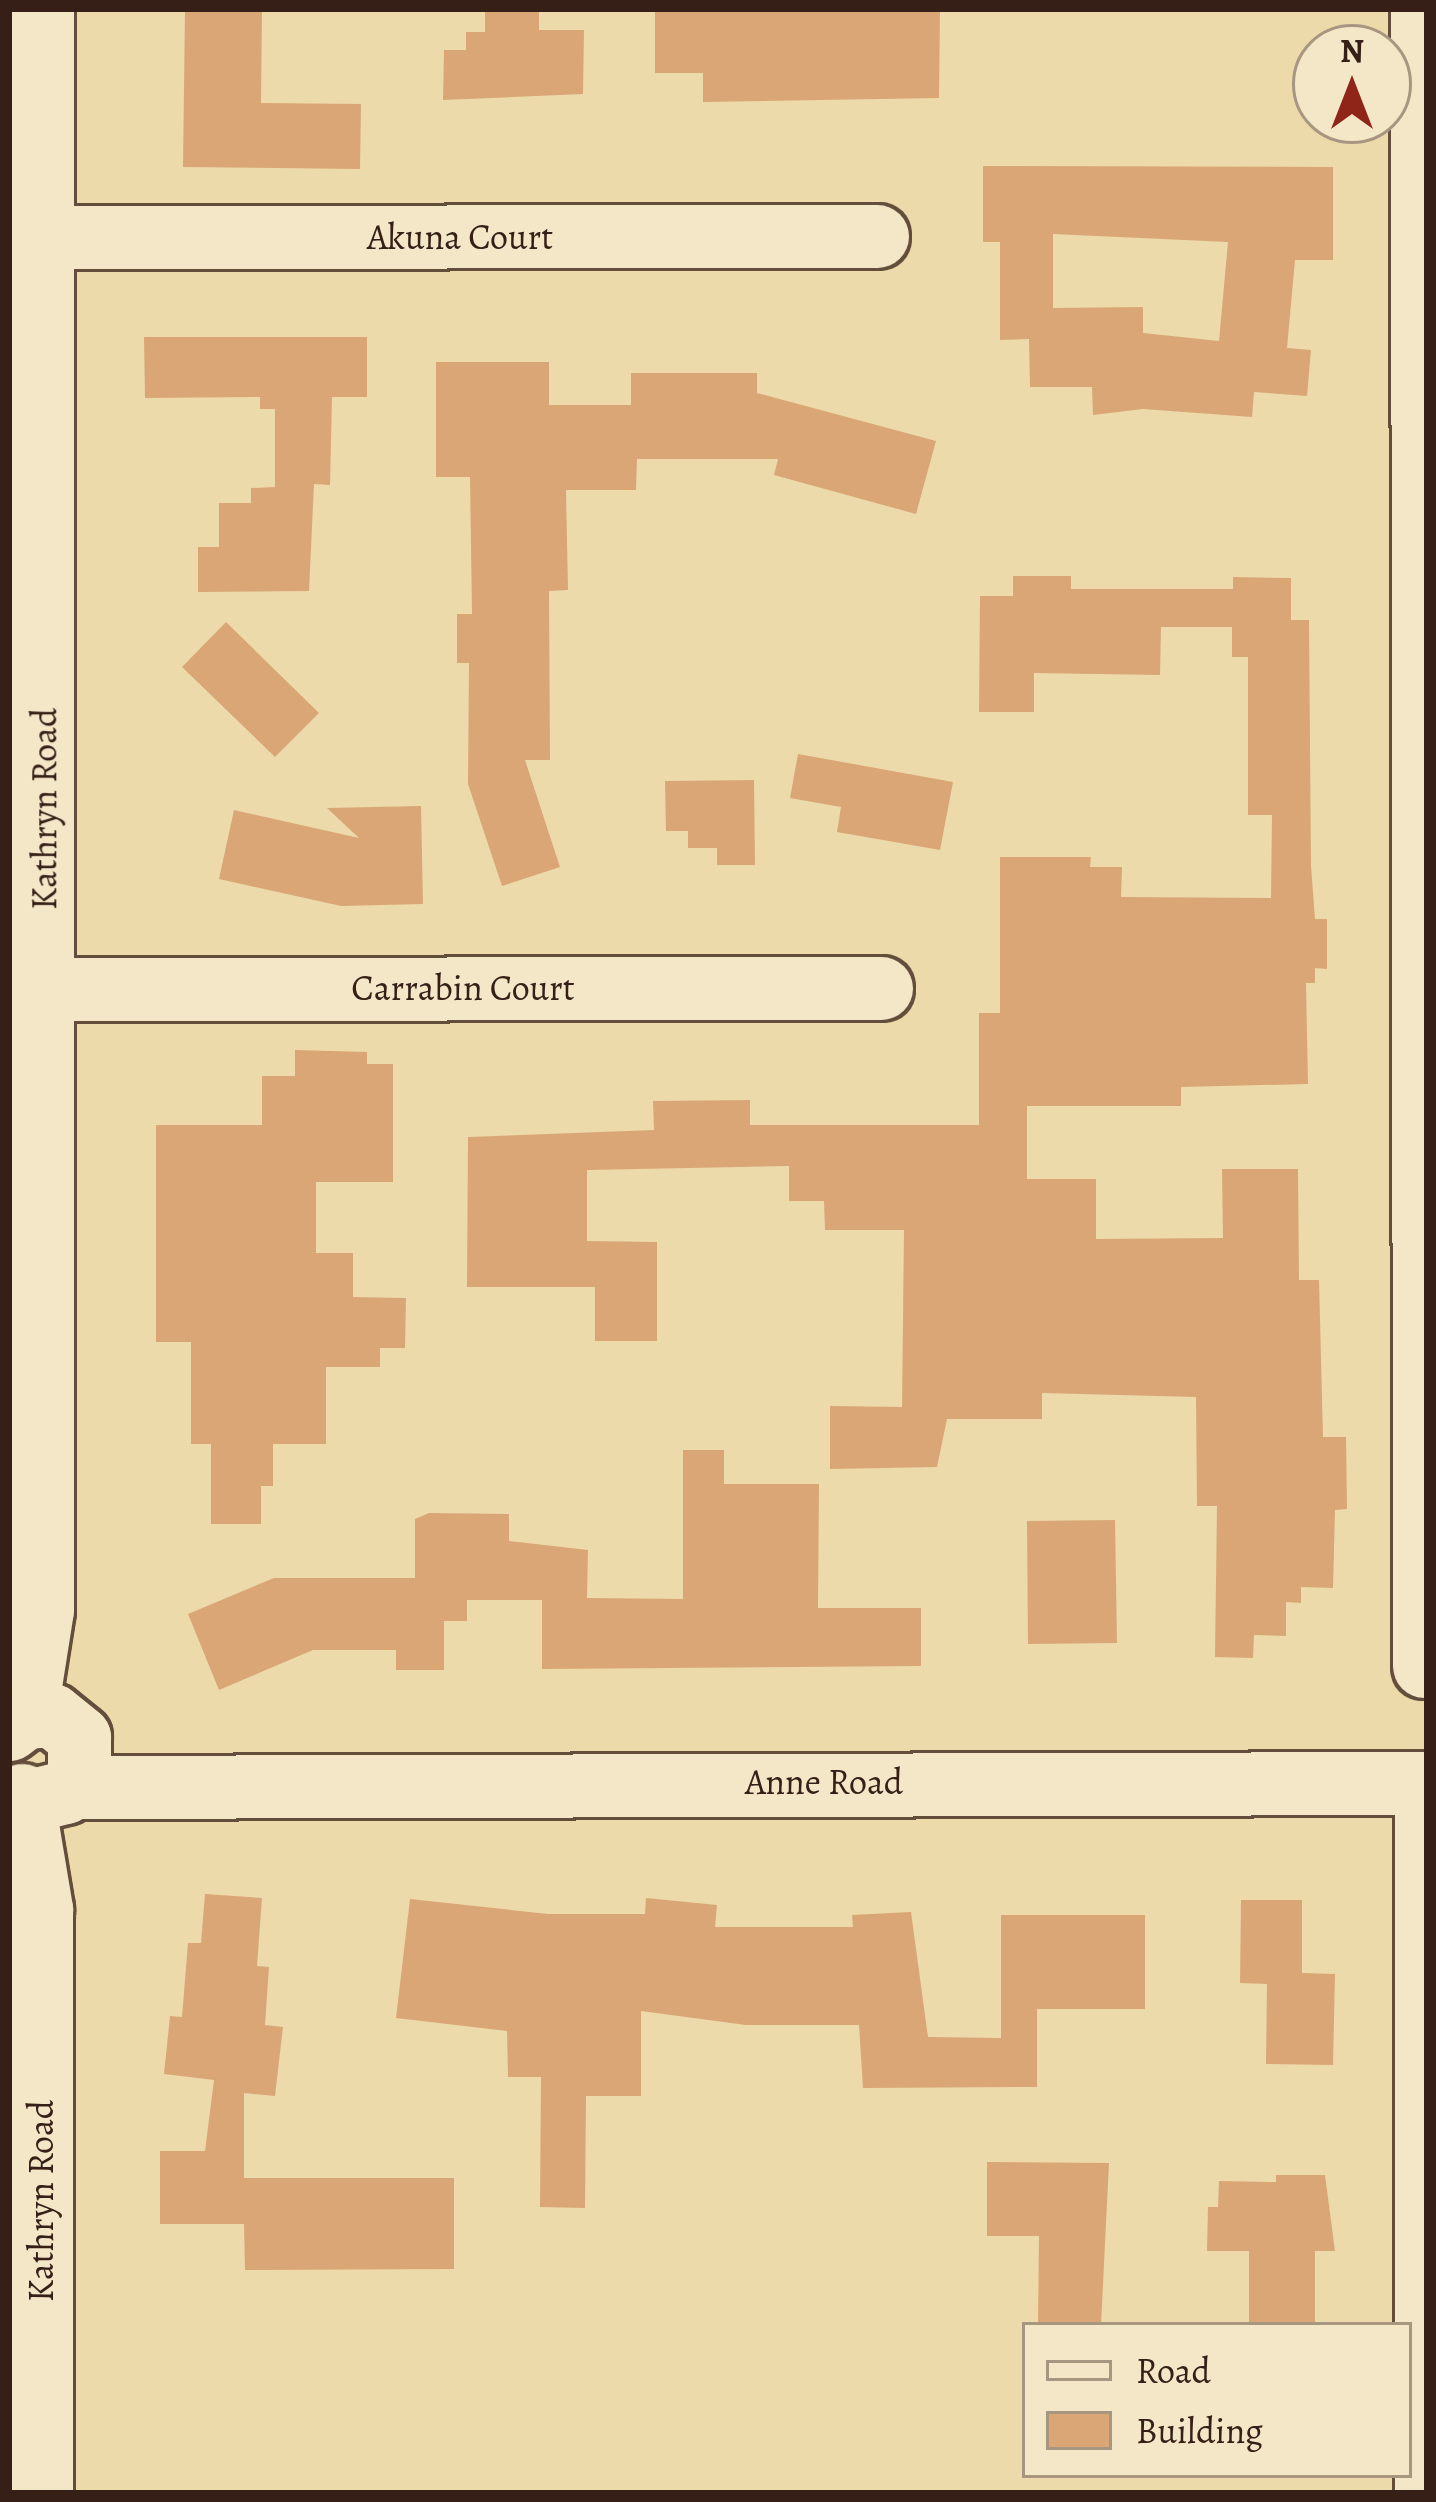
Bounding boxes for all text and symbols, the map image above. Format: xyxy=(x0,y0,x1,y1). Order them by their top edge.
north arrow xyxy=(1292,24,1412,144)
text: N xyxy=(1340,28,1364,73)
street label: Akuna Court xyxy=(367,215,553,259)
street label: Kathryn Road xyxy=(22,708,66,910)
street label: Carrabin Court xyxy=(351,966,575,1010)
street label: Anne Road xyxy=(745,1760,903,1804)
street label: Kathryn Road xyxy=(19,2100,63,2302)
legend xyxy=(1022,2322,1412,2478)
text: Road xyxy=(1136,2346,1211,2395)
text: Building xyxy=(1136,2406,1263,2455)

